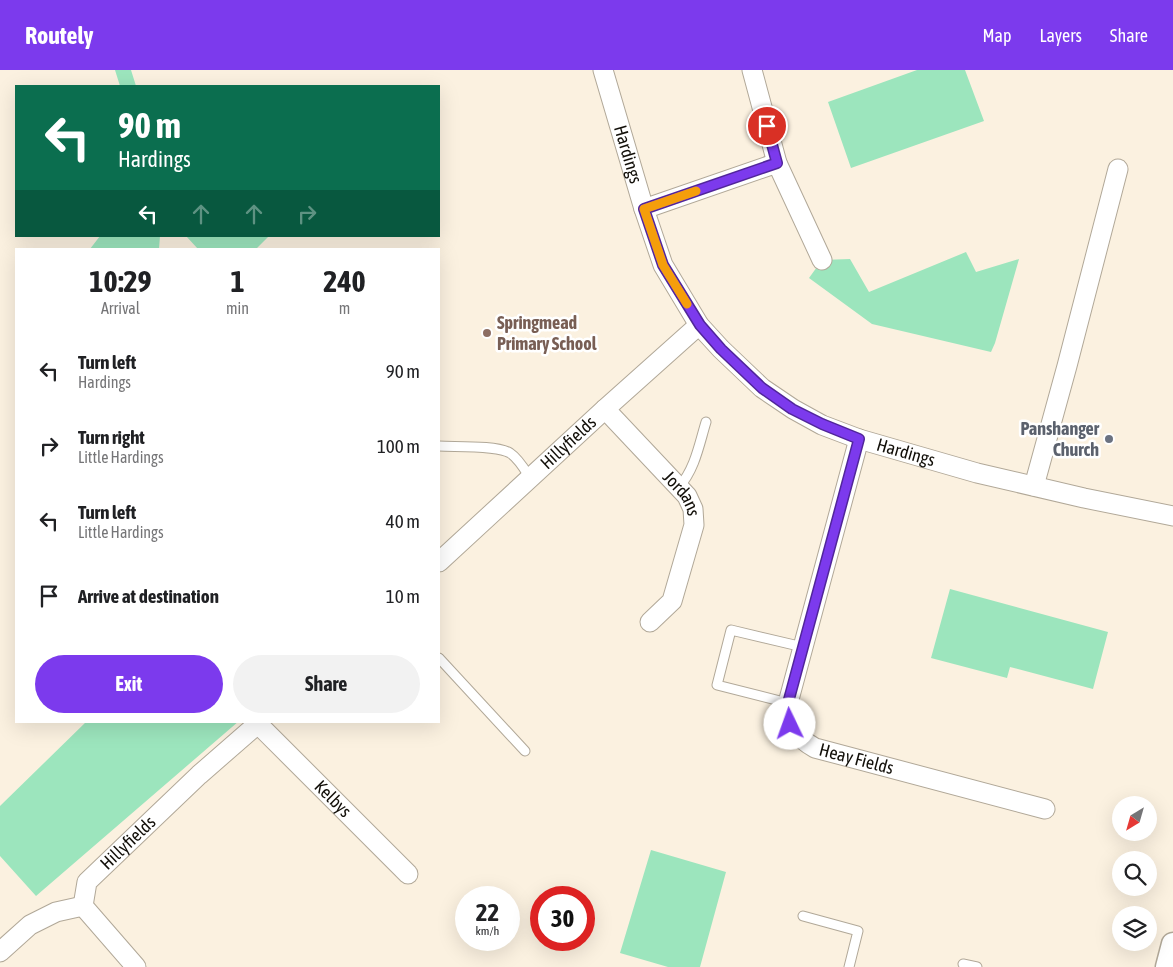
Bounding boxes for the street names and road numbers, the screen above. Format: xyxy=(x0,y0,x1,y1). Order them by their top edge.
street label: Hardings xyxy=(610,123,647,186)
street label: Hillyfields xyxy=(536,412,600,473)
street label: Hardings xyxy=(874,434,938,470)
street label: Jordans xyxy=(659,466,704,517)
street label: Heay Fields xyxy=(817,739,896,778)
street label: Kelbys xyxy=(310,776,356,821)
street label: Hillyfields xyxy=(96,811,160,874)

